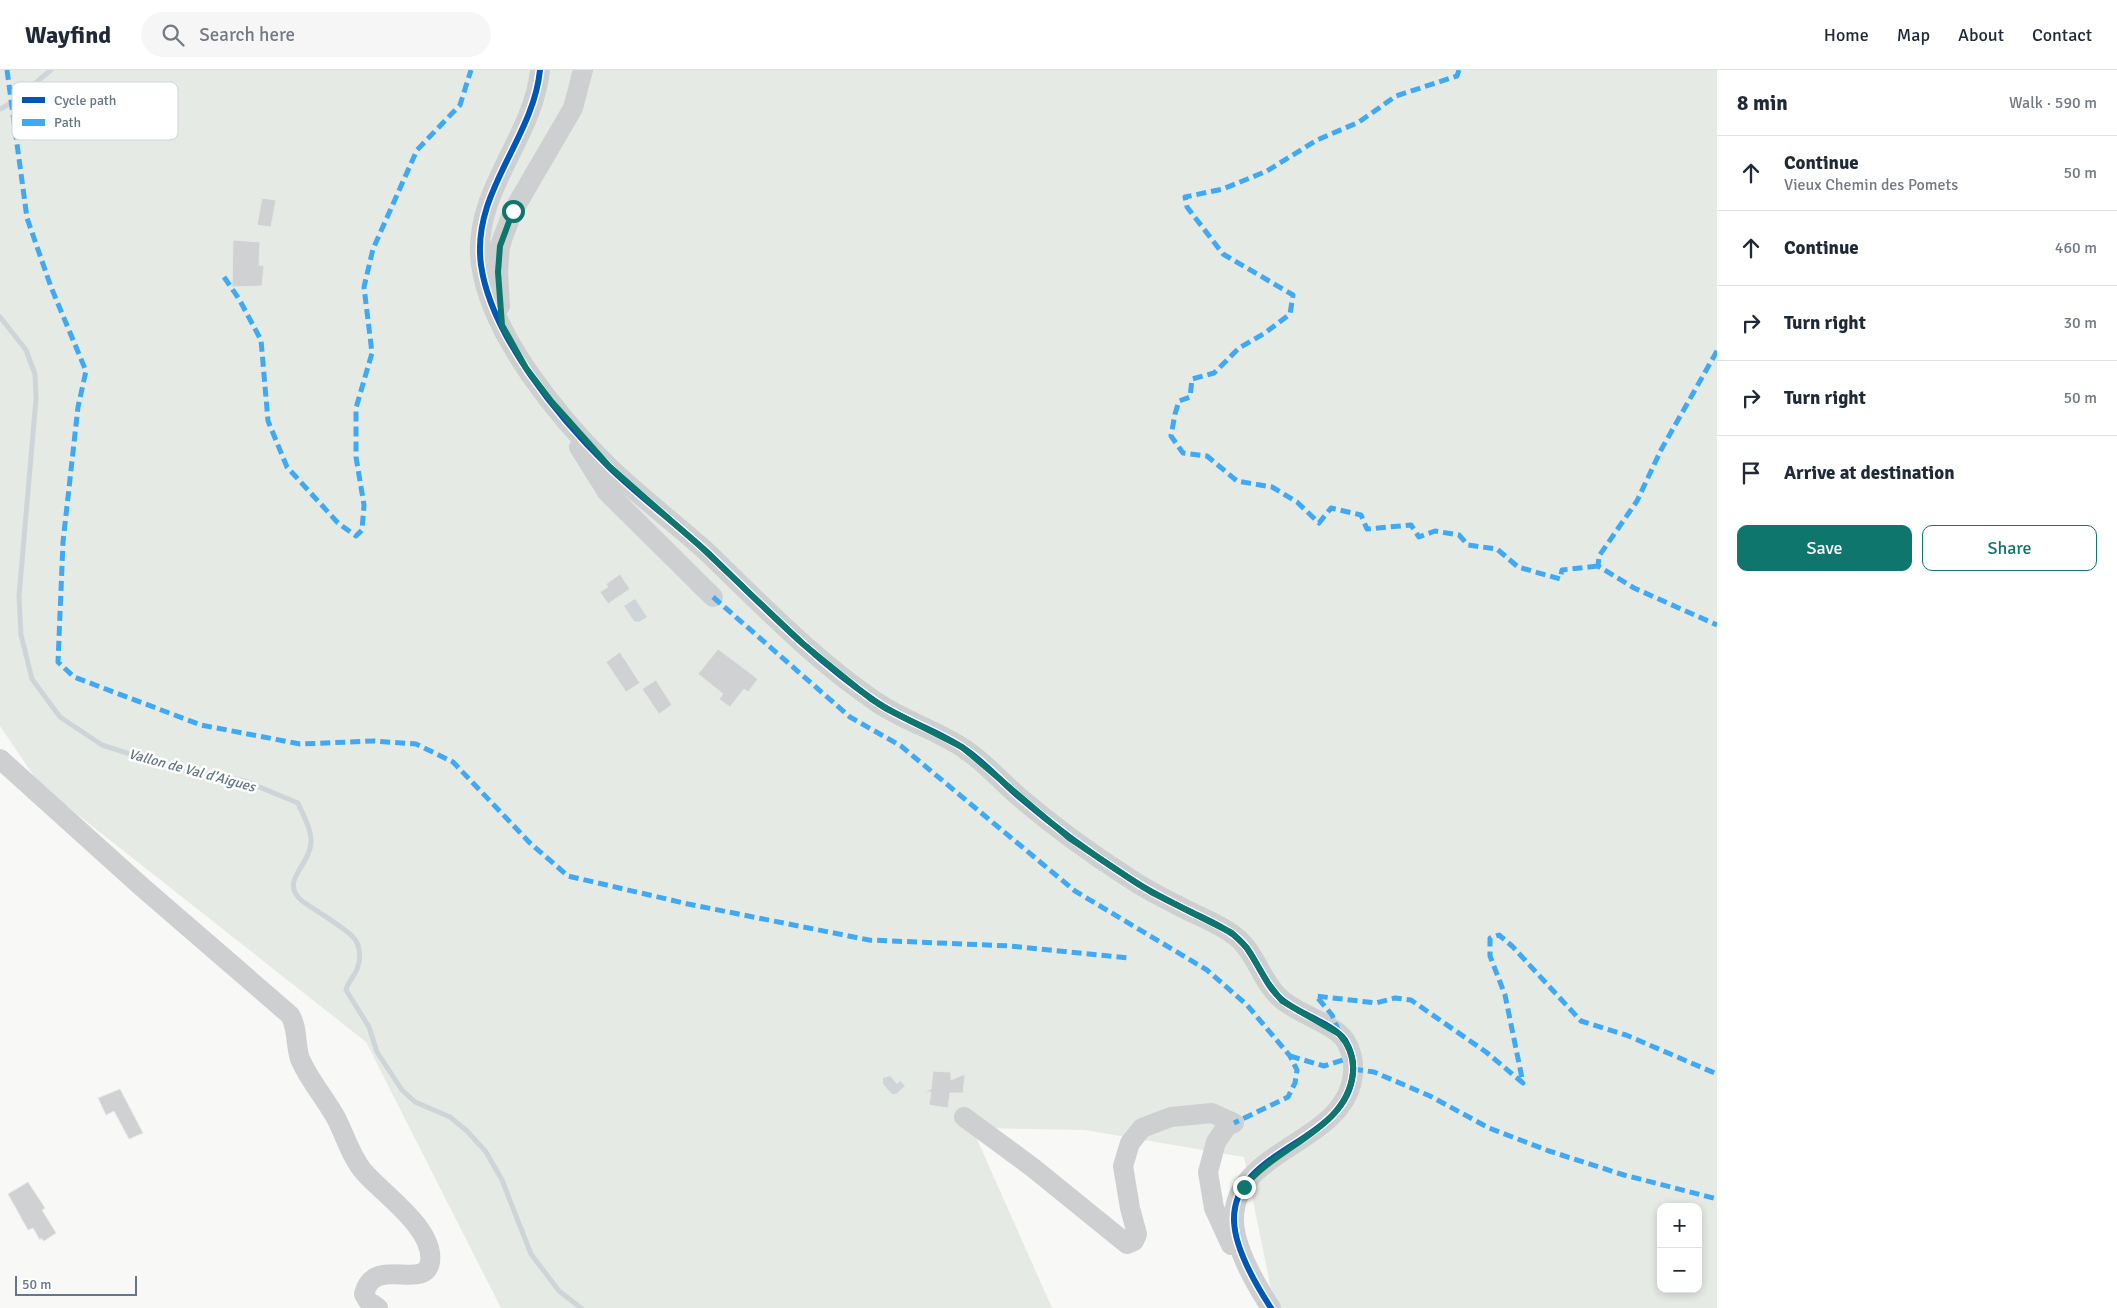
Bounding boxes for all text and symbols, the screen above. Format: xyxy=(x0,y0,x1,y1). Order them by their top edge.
search box xyxy=(141,12,491,57)
text: Wayfind xyxy=(25,20,111,50)
icon: search xyxy=(159,21,187,49)
text: Search here xyxy=(199,23,295,47)
text: Home xyxy=(1824,24,1869,46)
text: Map xyxy=(1897,24,1930,46)
text: About xyxy=(1958,24,2004,46)
text: Contact xyxy=(2032,24,2092,46)
legend xyxy=(12,82,178,140)
text: 8 min xyxy=(1737,90,1788,116)
text: Cycle path xyxy=(54,92,116,109)
text: Walk · 590 m xyxy=(2009,93,2097,113)
text: Path xyxy=(54,114,81,131)
text: Continue xyxy=(1784,151,1859,175)
icon: ahead xyxy=(1737,159,1765,187)
text: 50 m xyxy=(2063,163,2097,183)
text: Vieux Chemin des Pomets xyxy=(1784,175,1958,195)
route start xyxy=(502,200,525,223)
icon: ahead xyxy=(1737,234,1765,262)
text: Continue xyxy=(1784,236,1859,260)
text: 460 m xyxy=(2055,238,2097,258)
icon: right xyxy=(1737,309,1765,337)
text: Turn right xyxy=(1784,311,1866,335)
text: 30 m xyxy=(2063,313,2097,333)
icon: right xyxy=(1737,384,1765,412)
text: Turn right xyxy=(1784,386,1866,410)
text: 50 m xyxy=(2063,388,2097,408)
icon: arrive xyxy=(1737,459,1765,487)
text: Arrive at destination xyxy=(1784,461,1955,485)
button: Save xyxy=(1737,525,1912,571)
button: Share xyxy=(1922,525,2097,571)
water label: Vallon de Val d'Aigues xyxy=(127,745,259,796)
route end xyxy=(1233,1176,1256,1199)
map controls xyxy=(1657,1203,1702,1293)
button: + xyxy=(1657,1203,1702,1248)
button: − xyxy=(1657,1248,1702,1293)
scale bar xyxy=(15,1273,138,1296)
text: 50 m xyxy=(22,1276,51,1293)

